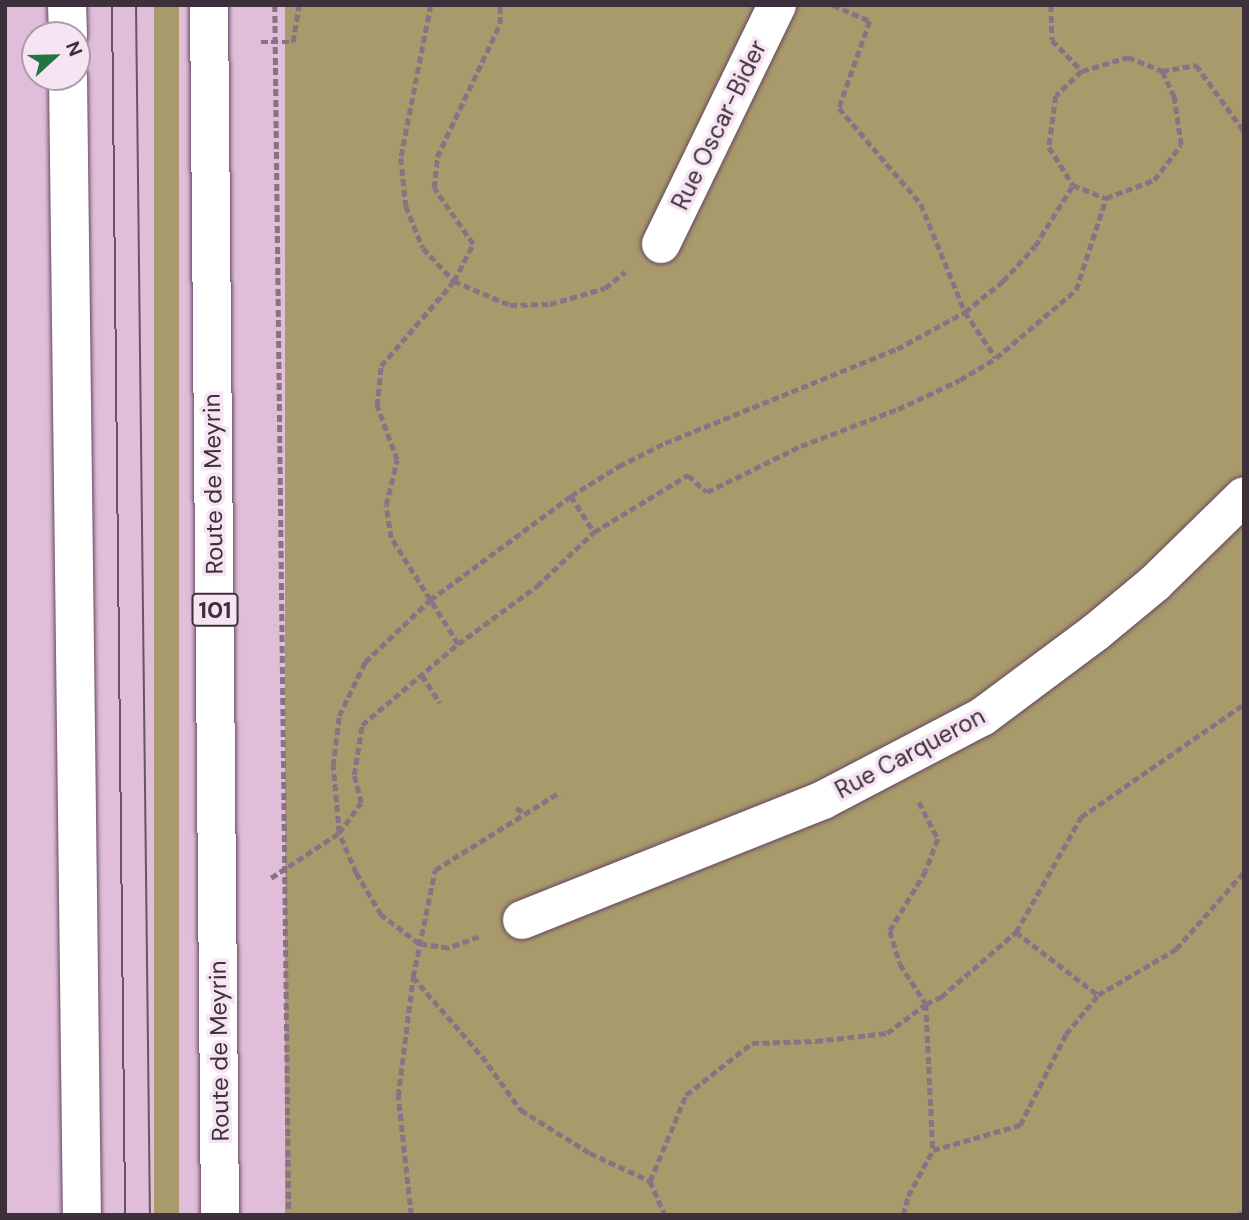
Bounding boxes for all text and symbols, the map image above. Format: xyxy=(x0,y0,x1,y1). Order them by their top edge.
north arrow xyxy=(21,21,91,91)
street label: Rue Oscar-Bider xyxy=(665,36,773,214)
text: N xyxy=(60,38,88,60)
street label: Route de Meyrin xyxy=(197,393,229,575)
road number: 101 xyxy=(190,590,240,630)
street label: Rue Carqueron xyxy=(830,701,990,805)
street label: Route de Meyrin xyxy=(203,960,235,1142)

